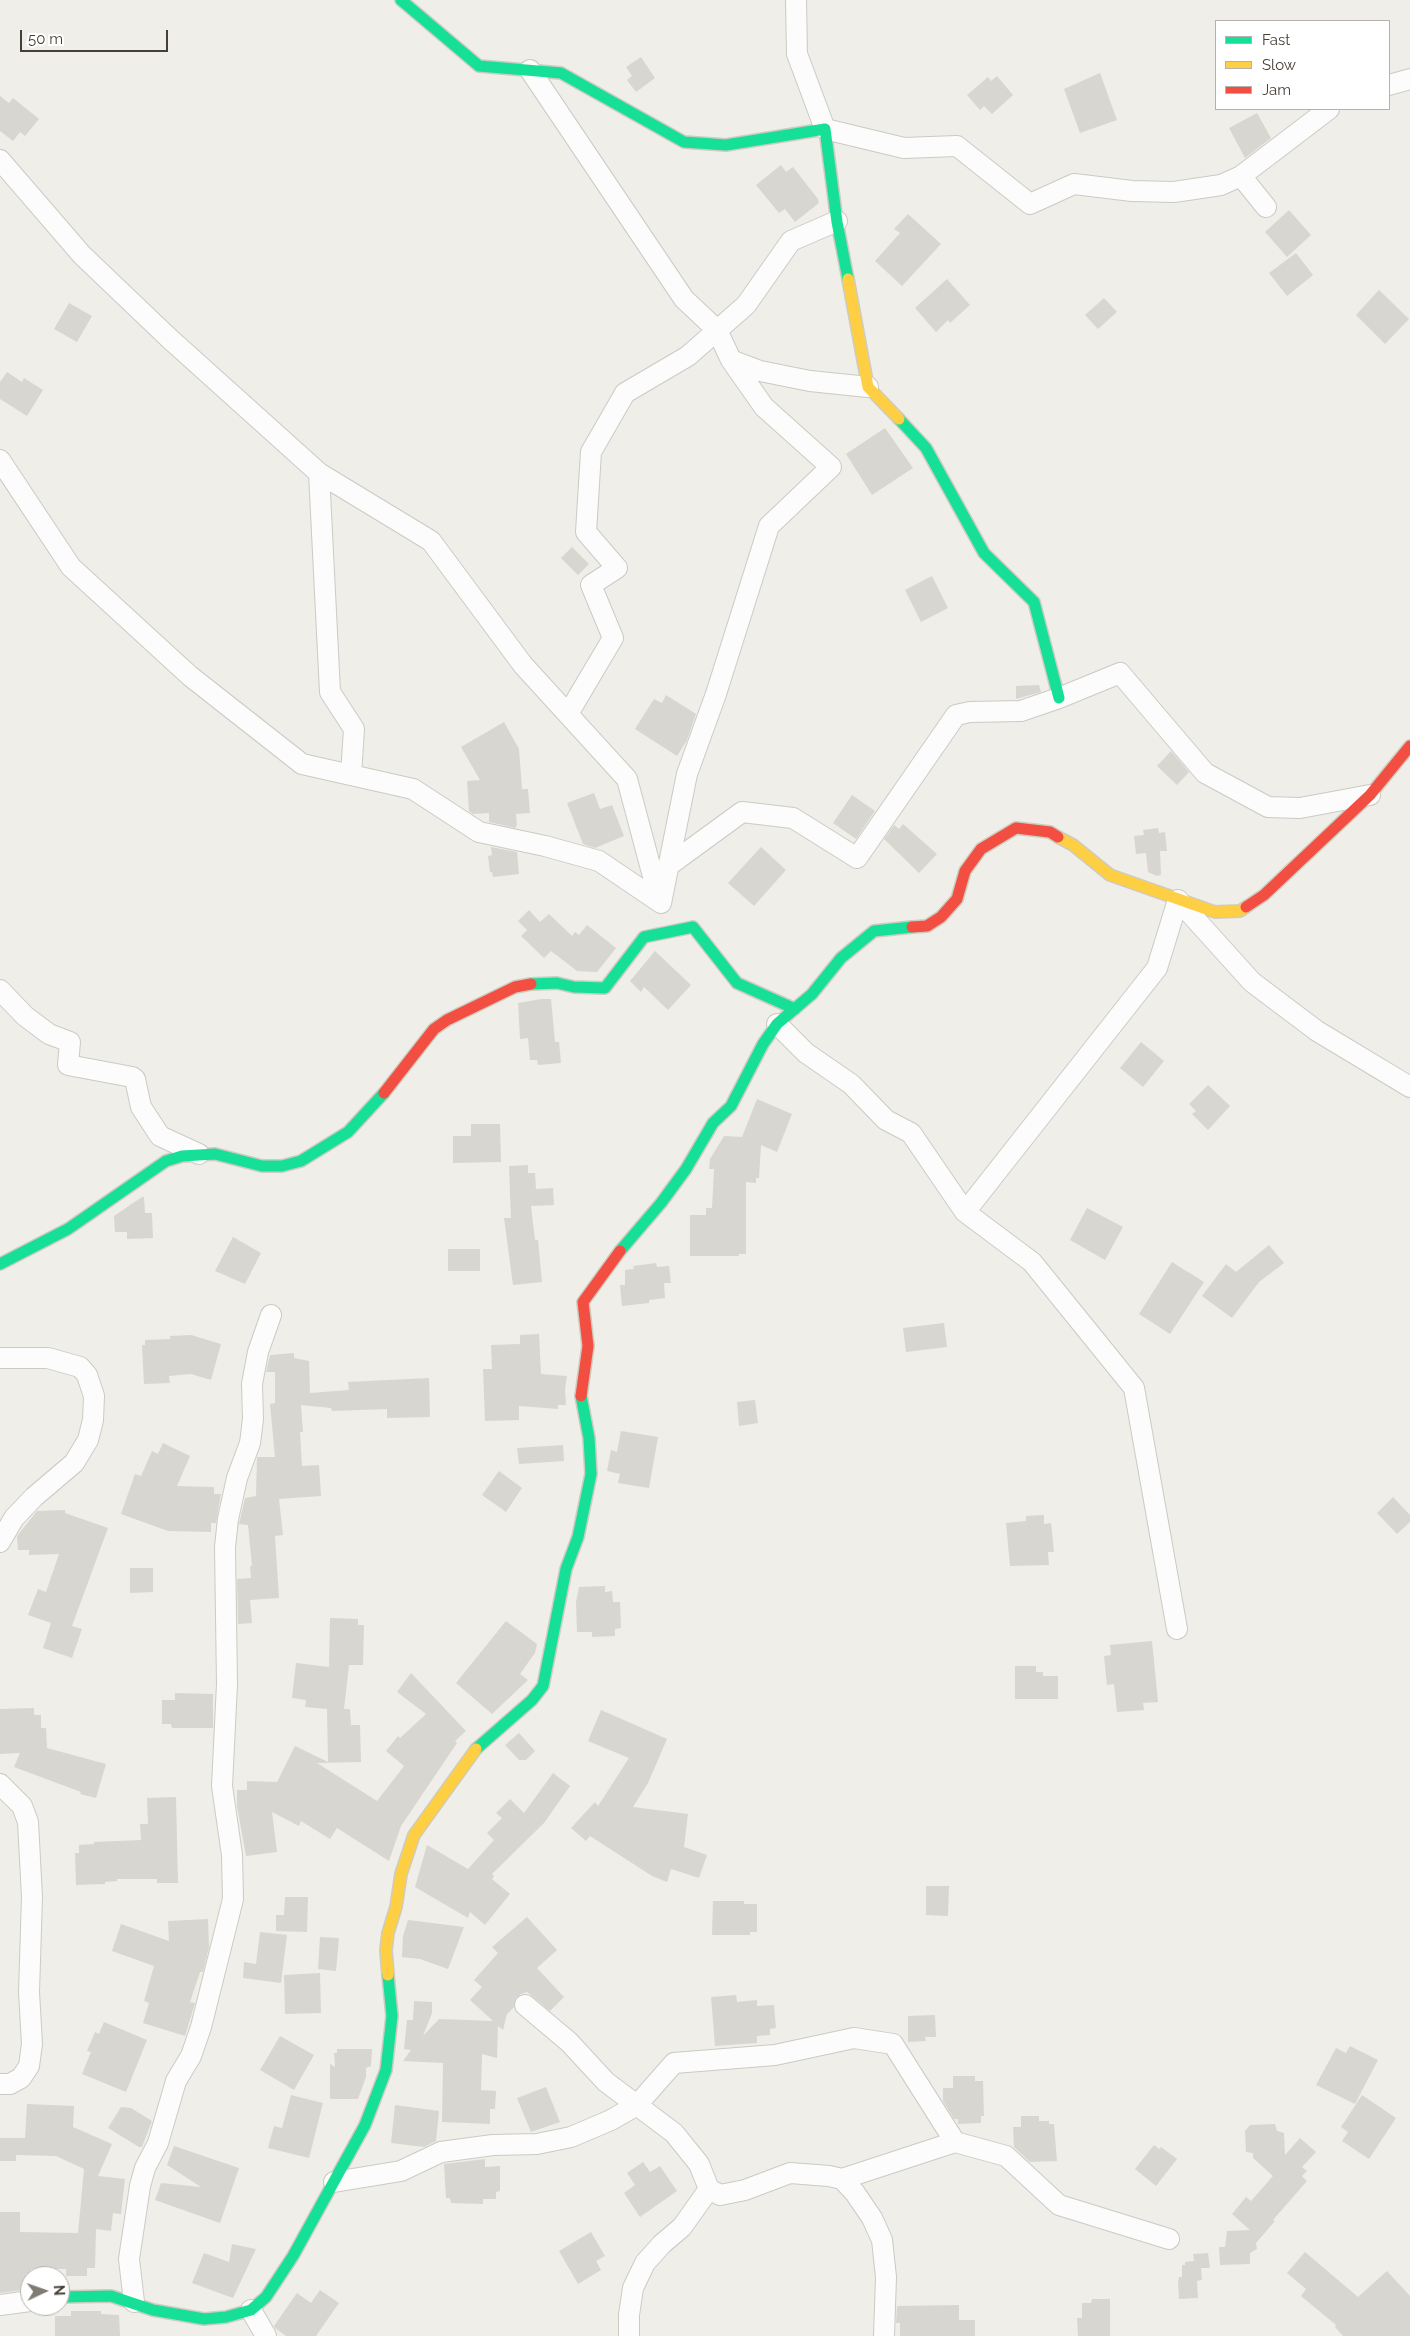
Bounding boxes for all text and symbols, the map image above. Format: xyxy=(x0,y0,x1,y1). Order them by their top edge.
scale bar xyxy=(22,20,170,52)
legend xyxy=(1215,20,1390,110)
text: 50 m xyxy=(28,30,63,48)
text: Fast xyxy=(1262,31,1290,49)
text: Slow xyxy=(1262,56,1296,74)
text: Jam xyxy=(1262,81,1291,99)
north arrow xyxy=(20,2266,70,2316)
text: N xyxy=(51,2285,67,2296)

